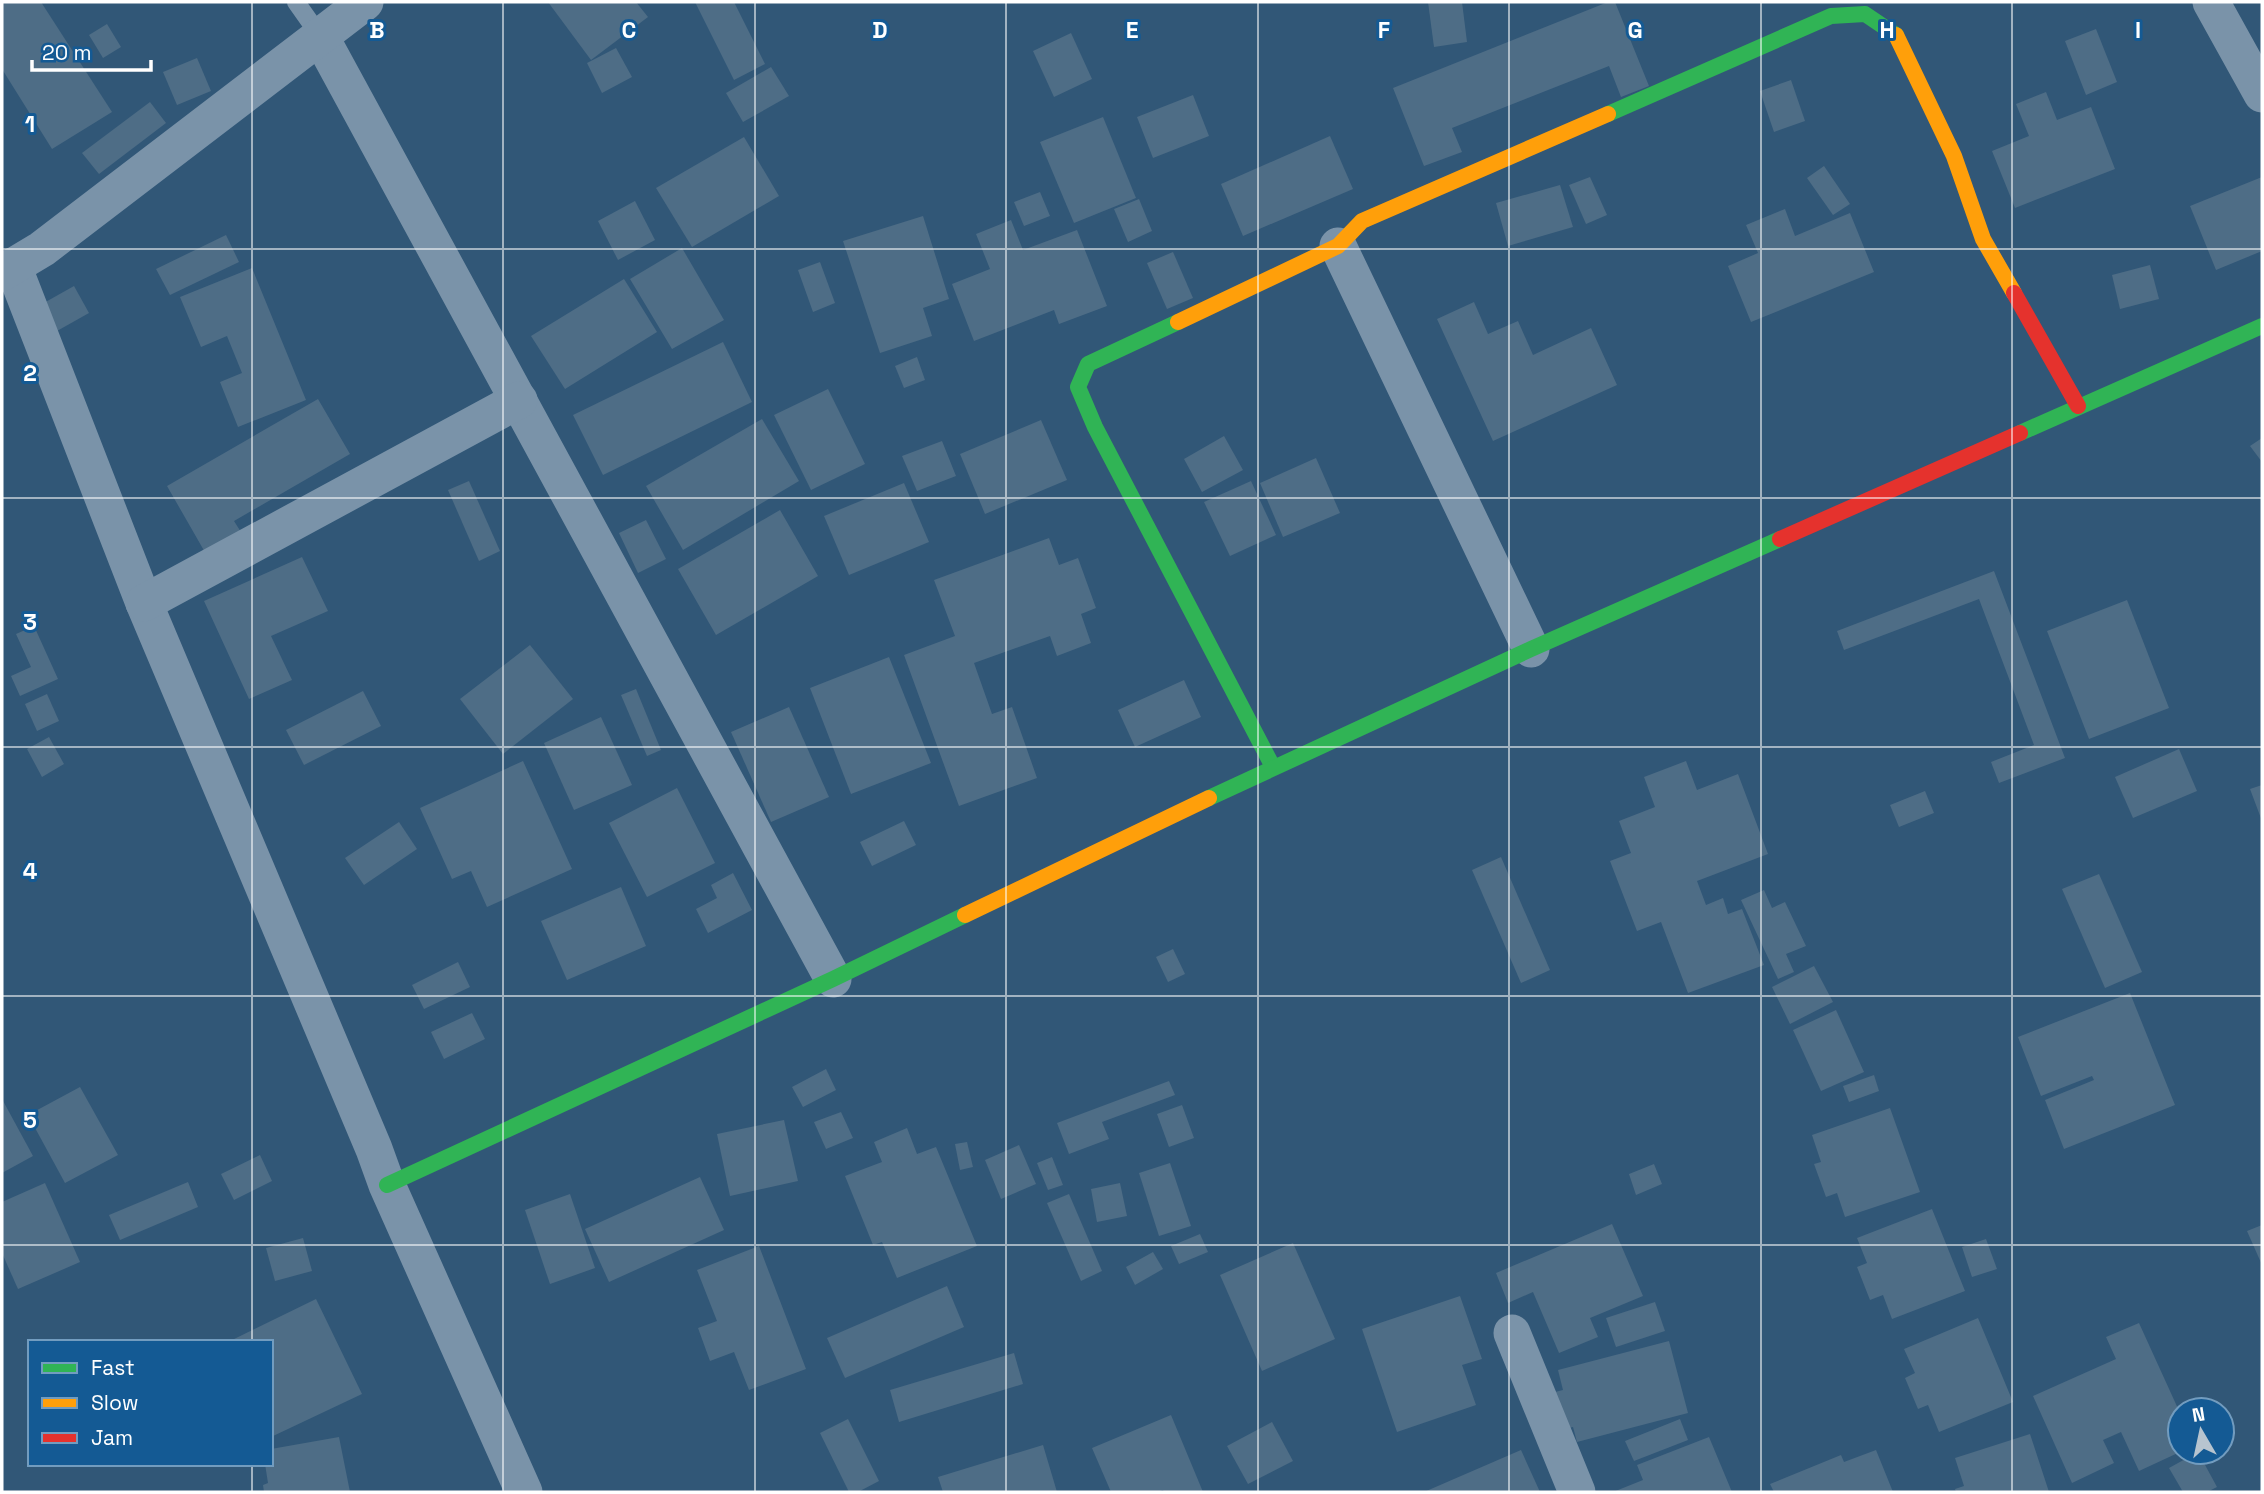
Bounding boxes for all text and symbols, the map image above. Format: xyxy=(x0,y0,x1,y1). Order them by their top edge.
text: B xyxy=(369,15,385,45)
text: C xyxy=(622,15,636,45)
text: D xyxy=(872,15,888,45)
text: E xyxy=(1126,15,1138,45)
text: F xyxy=(1378,15,1390,45)
text: G xyxy=(1627,15,1643,45)
text: H xyxy=(1879,15,1895,45)
text: I xyxy=(2135,15,2141,45)
scale bar xyxy=(32,28,150,72)
text: 20 m xyxy=(42,39,92,66)
text: 1 xyxy=(25,109,35,139)
text: 2 xyxy=(23,358,37,388)
text: 3 xyxy=(23,607,37,637)
text: 4 xyxy=(23,856,38,886)
text: 5 xyxy=(23,1105,37,1135)
legend xyxy=(28,1340,273,1466)
text: Fast xyxy=(91,1354,135,1381)
text: Slow xyxy=(91,1389,139,1416)
north arrow xyxy=(2166,1396,2236,1466)
text: N xyxy=(2190,1401,2207,1428)
text: Jam xyxy=(91,1424,133,1451)

